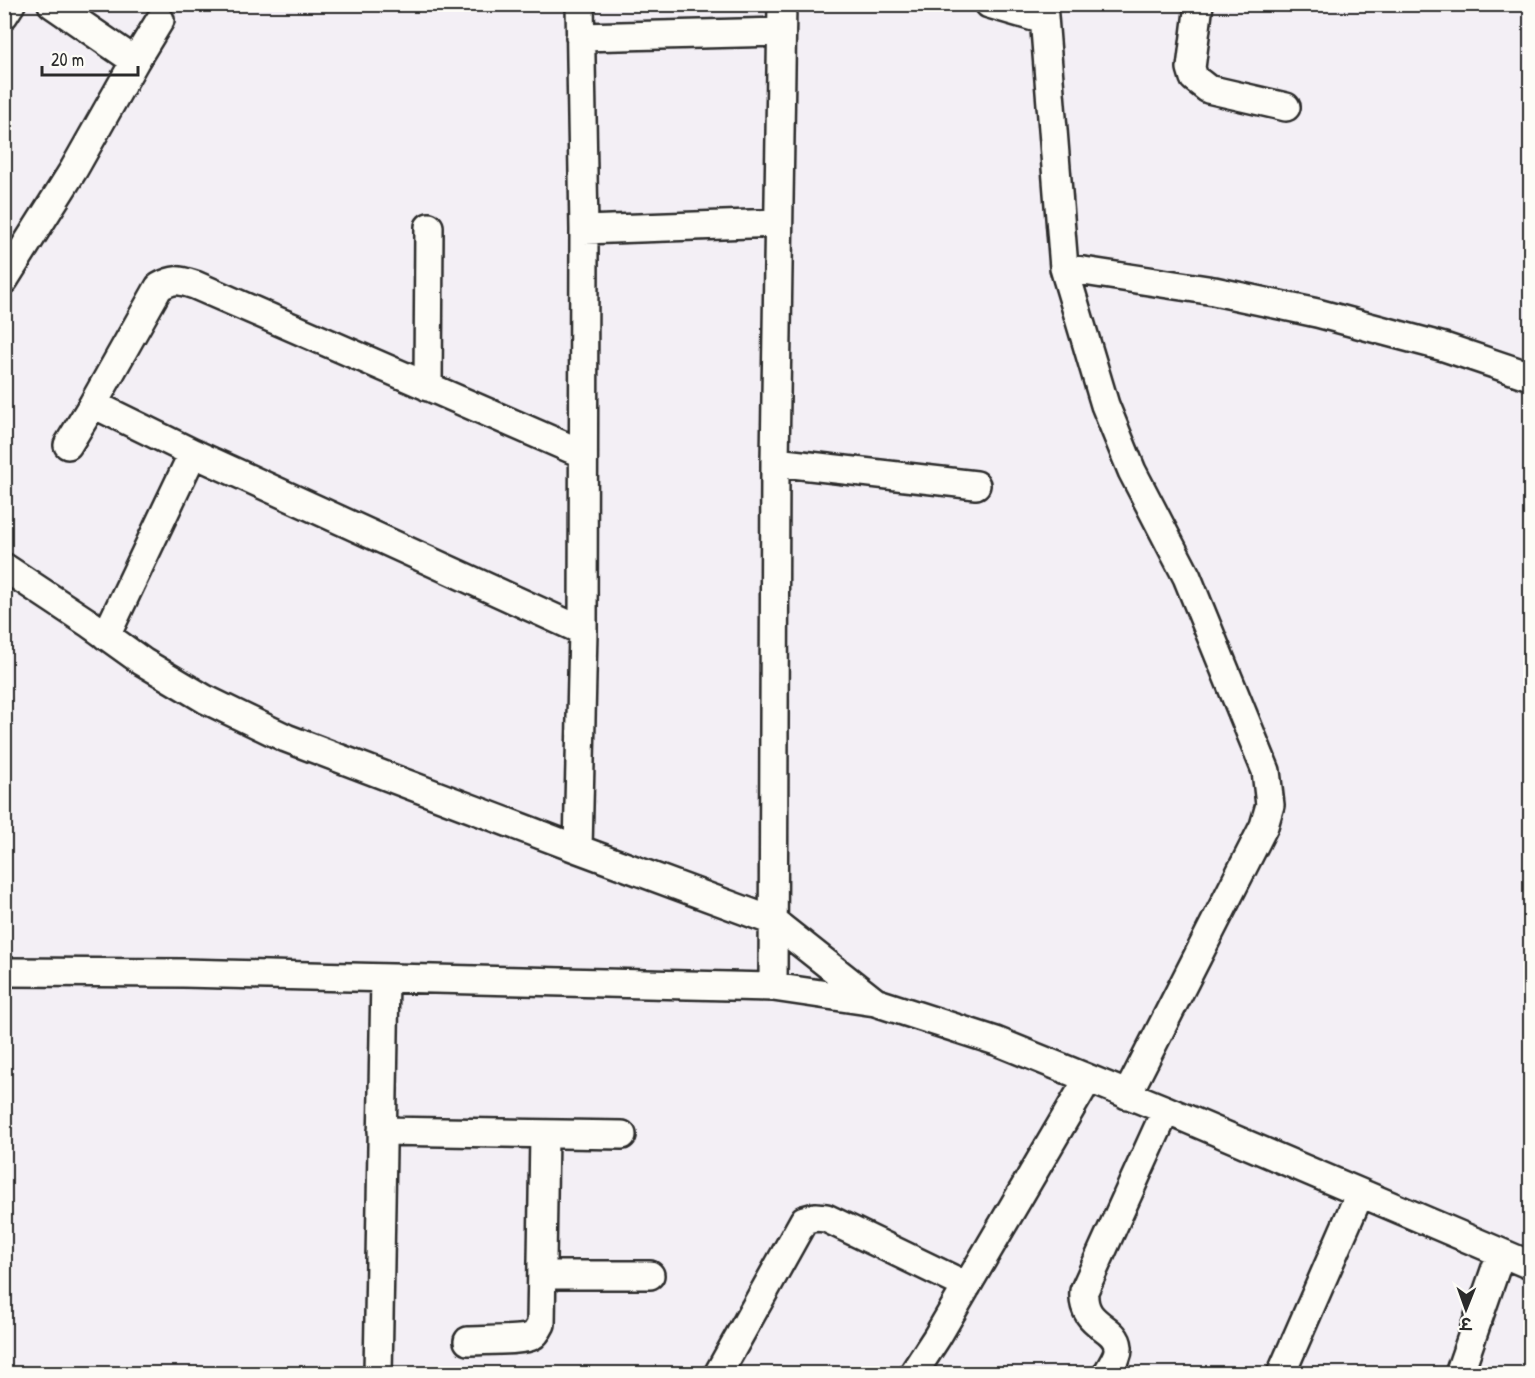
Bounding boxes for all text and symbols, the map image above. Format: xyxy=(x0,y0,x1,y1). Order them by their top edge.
scale bar xyxy=(42,39,138,77)
text: 20 m xyxy=(51,47,84,72)
north arrow xyxy=(1436,1279,1496,1339)
text: उ xyxy=(1459,1313,1473,1335)

